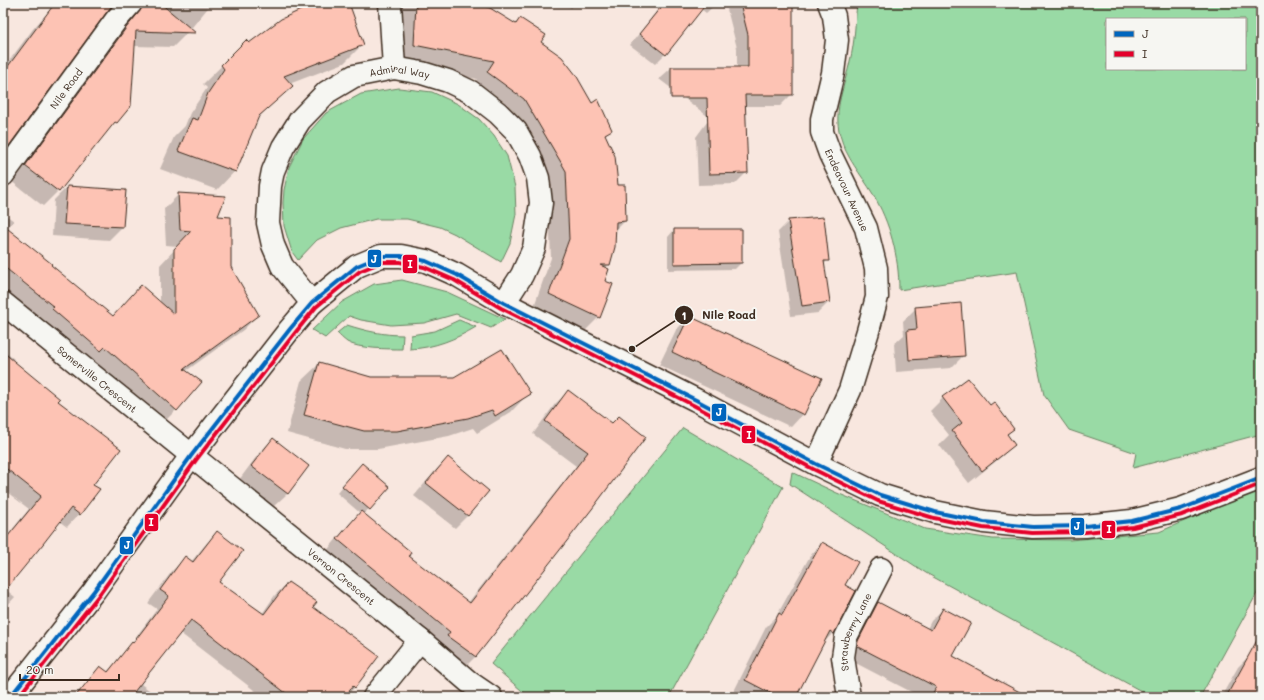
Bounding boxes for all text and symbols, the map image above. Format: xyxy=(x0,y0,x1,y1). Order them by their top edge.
legend xyxy=(1106,18,1246,70)
text: J xyxy=(1142,25,1149,41)
text: I xyxy=(1142,45,1147,61)
street label: Admiral Way xyxy=(368,61,432,82)
street label: Nile Road xyxy=(46,65,86,112)
street label: Endeavour Avenue xyxy=(822,146,872,234)
line badge: J xyxy=(367,249,382,268)
text: J xyxy=(370,251,378,266)
line badge: I xyxy=(402,254,418,274)
text: I xyxy=(407,256,413,271)
callout: Nile Road xyxy=(674,304,764,327)
text: 1 xyxy=(681,307,687,323)
text: Nile Road xyxy=(702,307,756,322)
street label: Somerville Crescent xyxy=(54,343,140,416)
line badge: J xyxy=(711,403,727,422)
text: J xyxy=(715,404,723,419)
line badge: I xyxy=(741,425,756,444)
text: I xyxy=(746,427,752,442)
line badge: I xyxy=(144,513,159,532)
text: I xyxy=(148,514,154,529)
line badge: J xyxy=(1070,517,1085,536)
text: J xyxy=(1073,518,1081,533)
line badge: I xyxy=(1101,520,1116,539)
text: I xyxy=(1106,521,1112,536)
line badge: J xyxy=(119,536,134,555)
text: J xyxy=(123,537,131,552)
street label: Vernon Crescent xyxy=(305,545,378,608)
street label: Strawberry Lane xyxy=(836,590,875,672)
scale bar xyxy=(20,656,119,682)
text: 20 m xyxy=(26,661,54,677)

